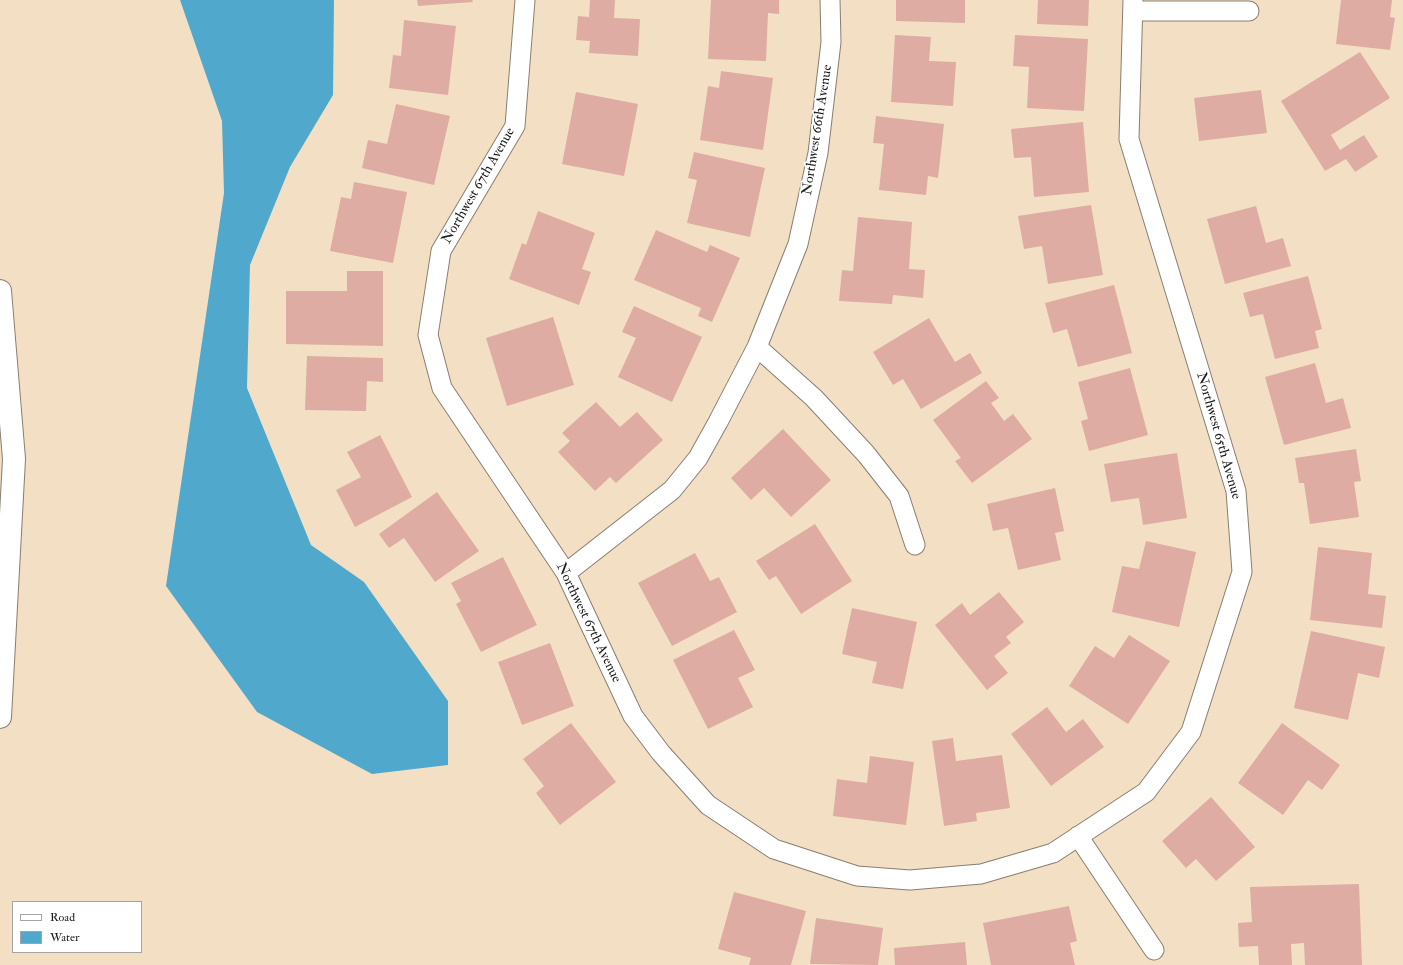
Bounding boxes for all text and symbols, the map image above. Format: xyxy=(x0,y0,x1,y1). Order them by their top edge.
street label: Northwest 66th Avenue xyxy=(799,63,837,197)
street label: Northwest 67th Avenue xyxy=(439,125,519,247)
street label: Northwest 65th Avenue xyxy=(1192,371,1244,501)
street label: Northwest 67th Avenue xyxy=(552,560,624,686)
legend xyxy=(12,901,142,953)
text: Road xyxy=(50,910,75,925)
text: Water xyxy=(50,930,79,945)

